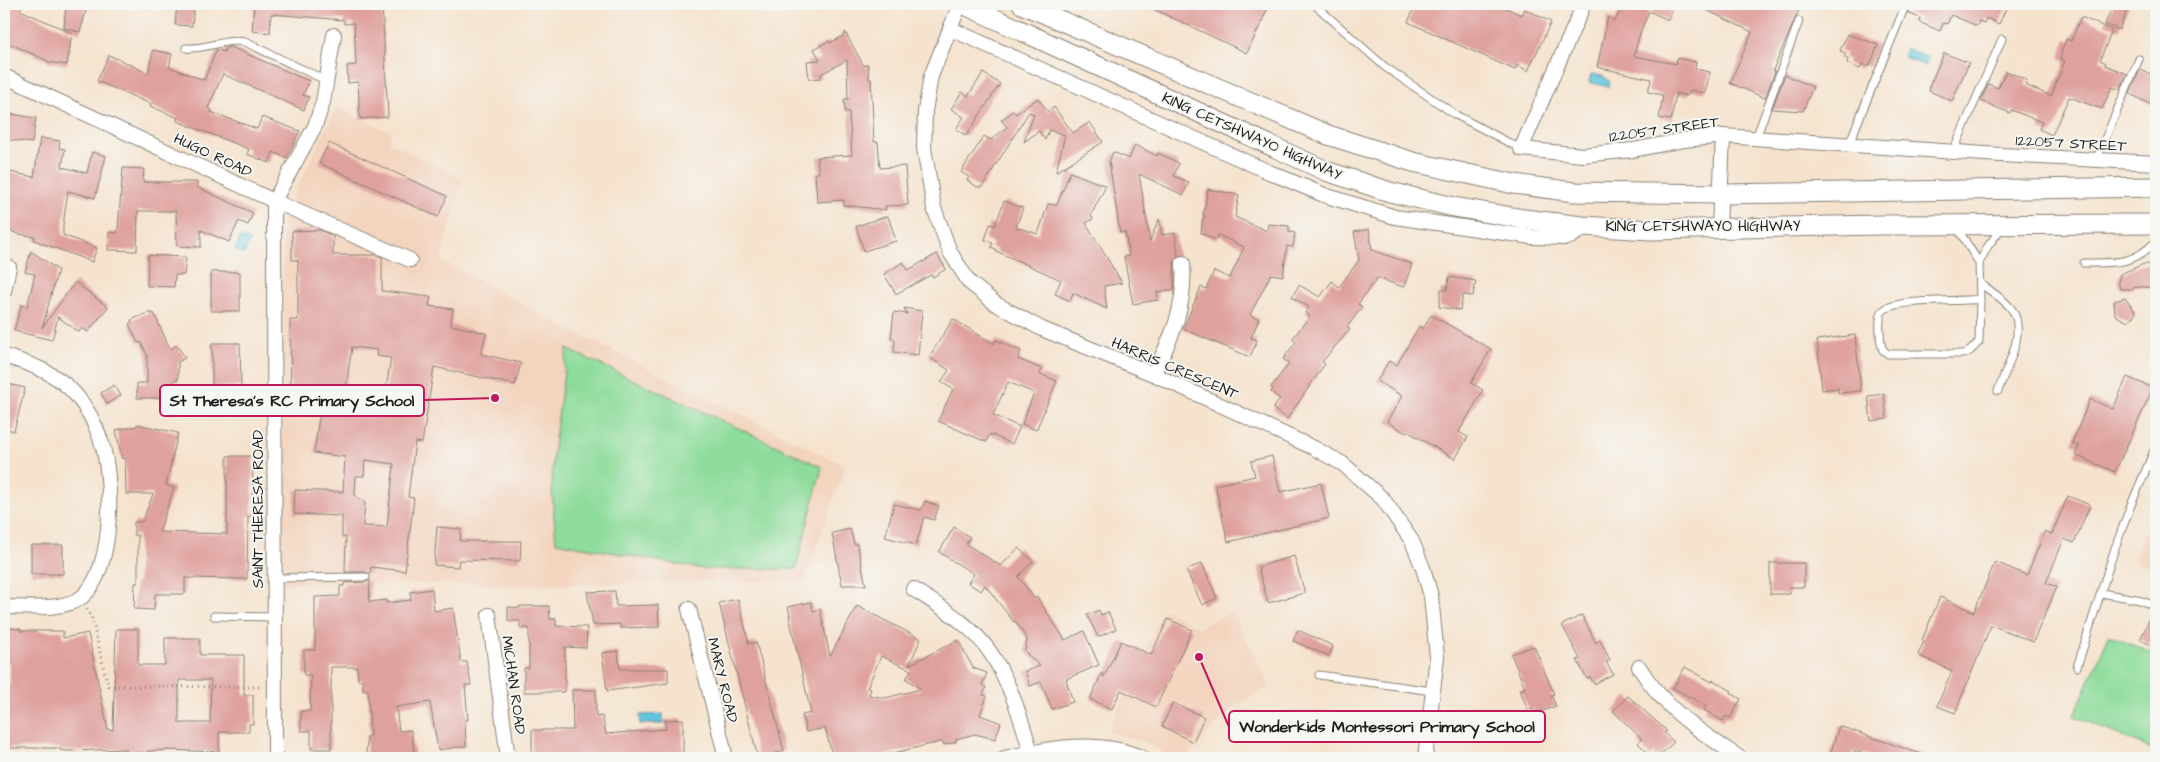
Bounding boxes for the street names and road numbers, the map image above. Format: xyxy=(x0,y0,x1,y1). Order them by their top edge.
street label: KING CETSHWAYO HIGHWAY xyxy=(1158,87,1345,186)
street label: 122057 STREET xyxy=(1608,111,1721,148)
street label: HUGO ROAD xyxy=(170,128,256,183)
street label: 122057 STREET xyxy=(2015,130,2128,157)
street label: KING CETSHWAYO HIGHWAY xyxy=(1605,216,1801,237)
street label: HARRIS CRESCENT xyxy=(1108,332,1242,405)
street label: SAINT THERESA ROAD xyxy=(248,429,269,588)
street label: MICHAN ROAD xyxy=(496,634,531,736)
street label: MARY ROAD xyxy=(702,635,743,725)

